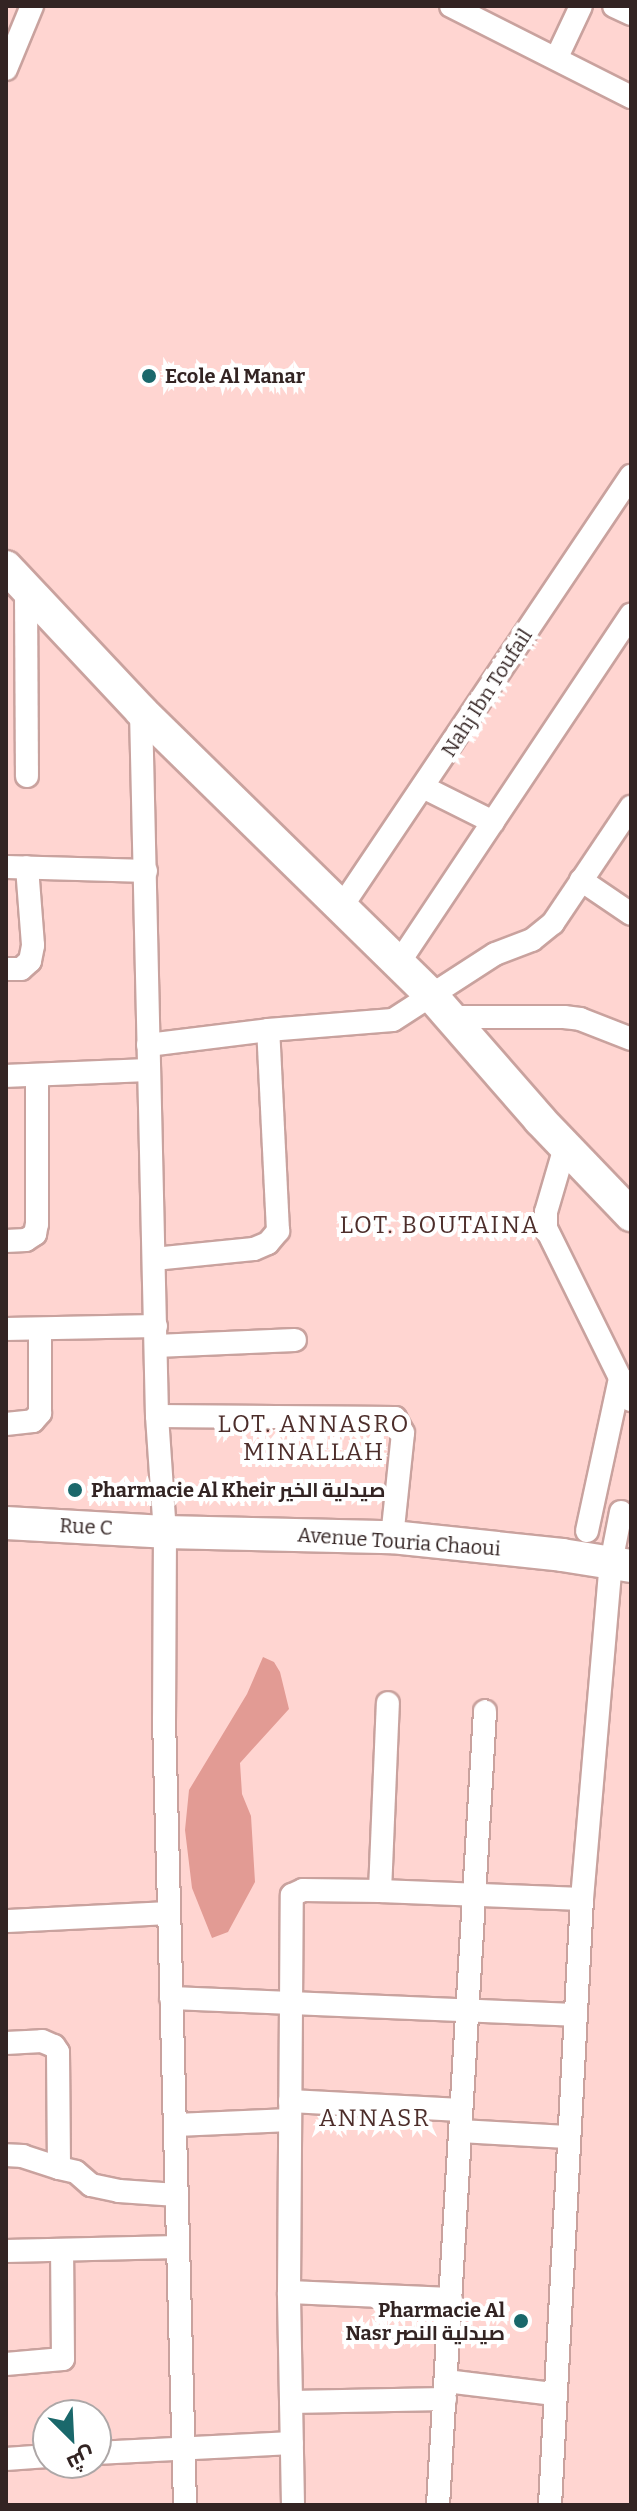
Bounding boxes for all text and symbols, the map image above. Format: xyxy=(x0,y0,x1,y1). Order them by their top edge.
place label: Ecole Al Manar xyxy=(165,364,305,388)
marker: Ecole Al Manar xyxy=(140,367,158,385)
street label: Nahj Ibn Toufail xyxy=(437,625,537,761)
district label: LOT. BOUTAINA xyxy=(340,1212,540,1240)
district label: LOT. ANNASRO MINALLAH xyxy=(218,1411,410,1467)
place label: Pharmacie Al Kheir صيدلية الخير xyxy=(91,1478,385,1502)
marker: Pharmacie Al Kheir صيدلية الخير xyxy=(66,1481,84,1499)
street label: Rue C xyxy=(59,1514,113,1540)
street label: Avenue Touria Chaoui xyxy=(297,1523,501,1561)
district label: ANNASR xyxy=(319,2105,431,2133)
place label: Pharmacie Al Nasr صيدلية النصر xyxy=(345,2298,505,2345)
marker: Pharmacie Al Nasr صيدلية النصر xyxy=(512,2312,530,2330)
north arrow xyxy=(32,2399,112,2479)
text: ش xyxy=(63,2441,100,2478)

